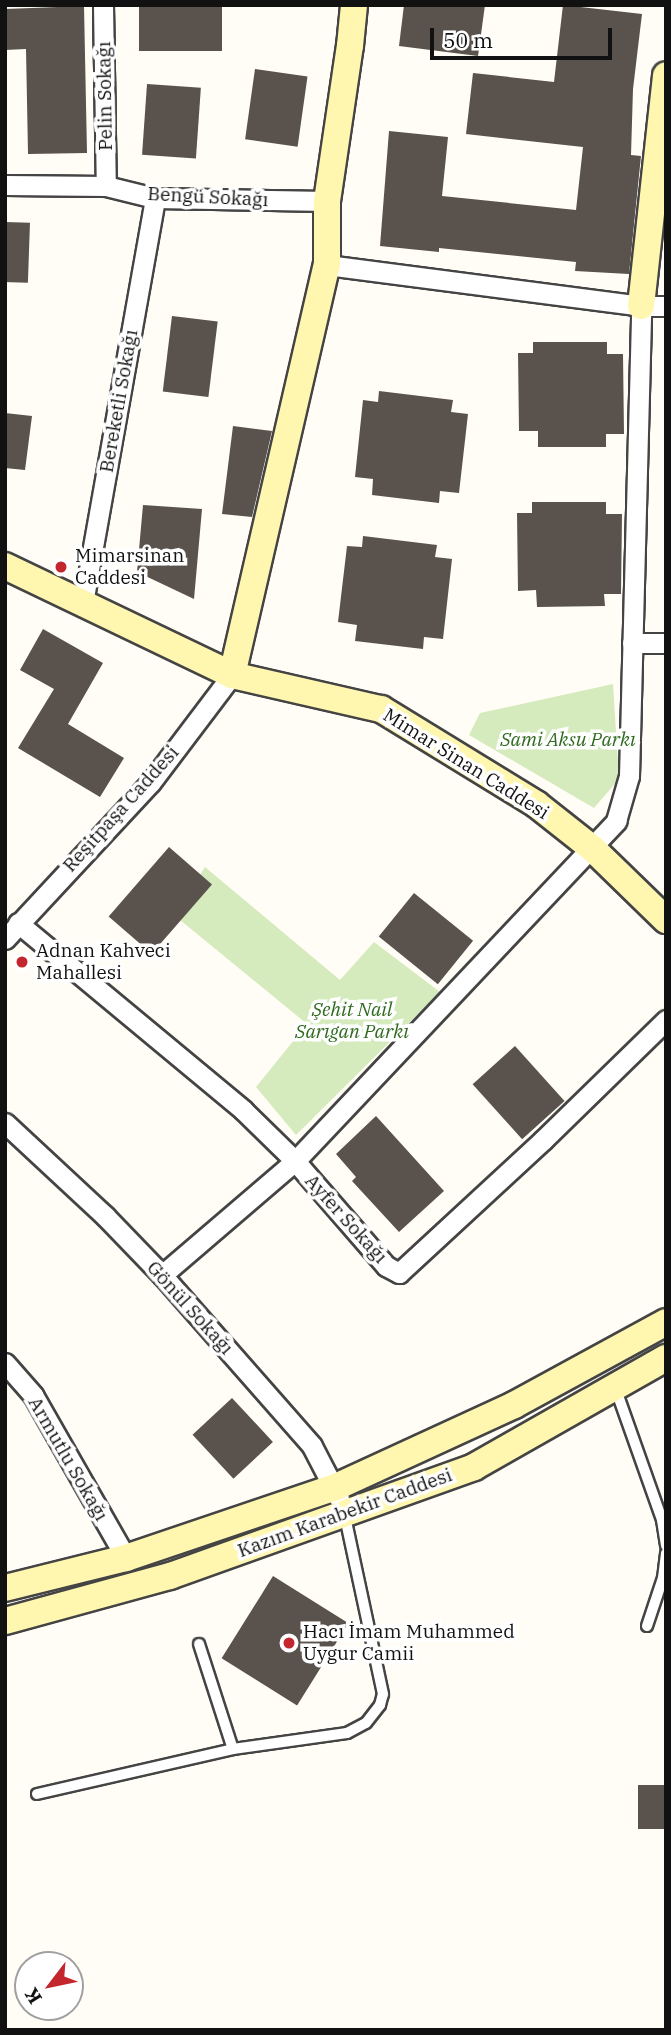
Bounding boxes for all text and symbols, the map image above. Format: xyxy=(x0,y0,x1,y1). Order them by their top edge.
scale bar xyxy=(433,14,615,58)
text: 50 m xyxy=(443,26,493,54)
street label: Pelin Sokağı xyxy=(93,41,117,151)
street label: Bengü Sokağı xyxy=(147,182,269,212)
street label: Bereketli Sokağı xyxy=(95,328,143,474)
place label: Mimarsinan Caddesi xyxy=(75,545,184,589)
marker: Mimarsinan Caddesi xyxy=(53,559,69,575)
street label: Mimar Sinan Caddesi xyxy=(379,704,553,824)
park label: Sami Aksu Parkı xyxy=(500,729,636,751)
street label: Reşitpaşa Caddesi xyxy=(58,741,184,877)
place label: Adnan Kahveci Mahallesi xyxy=(36,940,171,984)
marker: Adnan Kahveci Mahallesi xyxy=(14,954,30,970)
park label: Şehit Nail Sarıgan Parkı xyxy=(295,999,409,1043)
street label: Ayfer Sokağı xyxy=(300,1170,392,1268)
street label: Gönül Sokağı xyxy=(142,1257,238,1359)
street label: Armutlu Sokağı xyxy=(23,1393,113,1525)
street label: Kazım Karabekir Caddesi xyxy=(235,1464,455,1562)
place label: Hacı İmam Muhammed Uygur Camii xyxy=(303,1621,515,1665)
marker: Hacı İmam Muhammed Uygur Camii xyxy=(281,1635,297,1651)
north arrow xyxy=(14,1951,84,2021)
text: K xyxy=(19,1984,47,2009)

